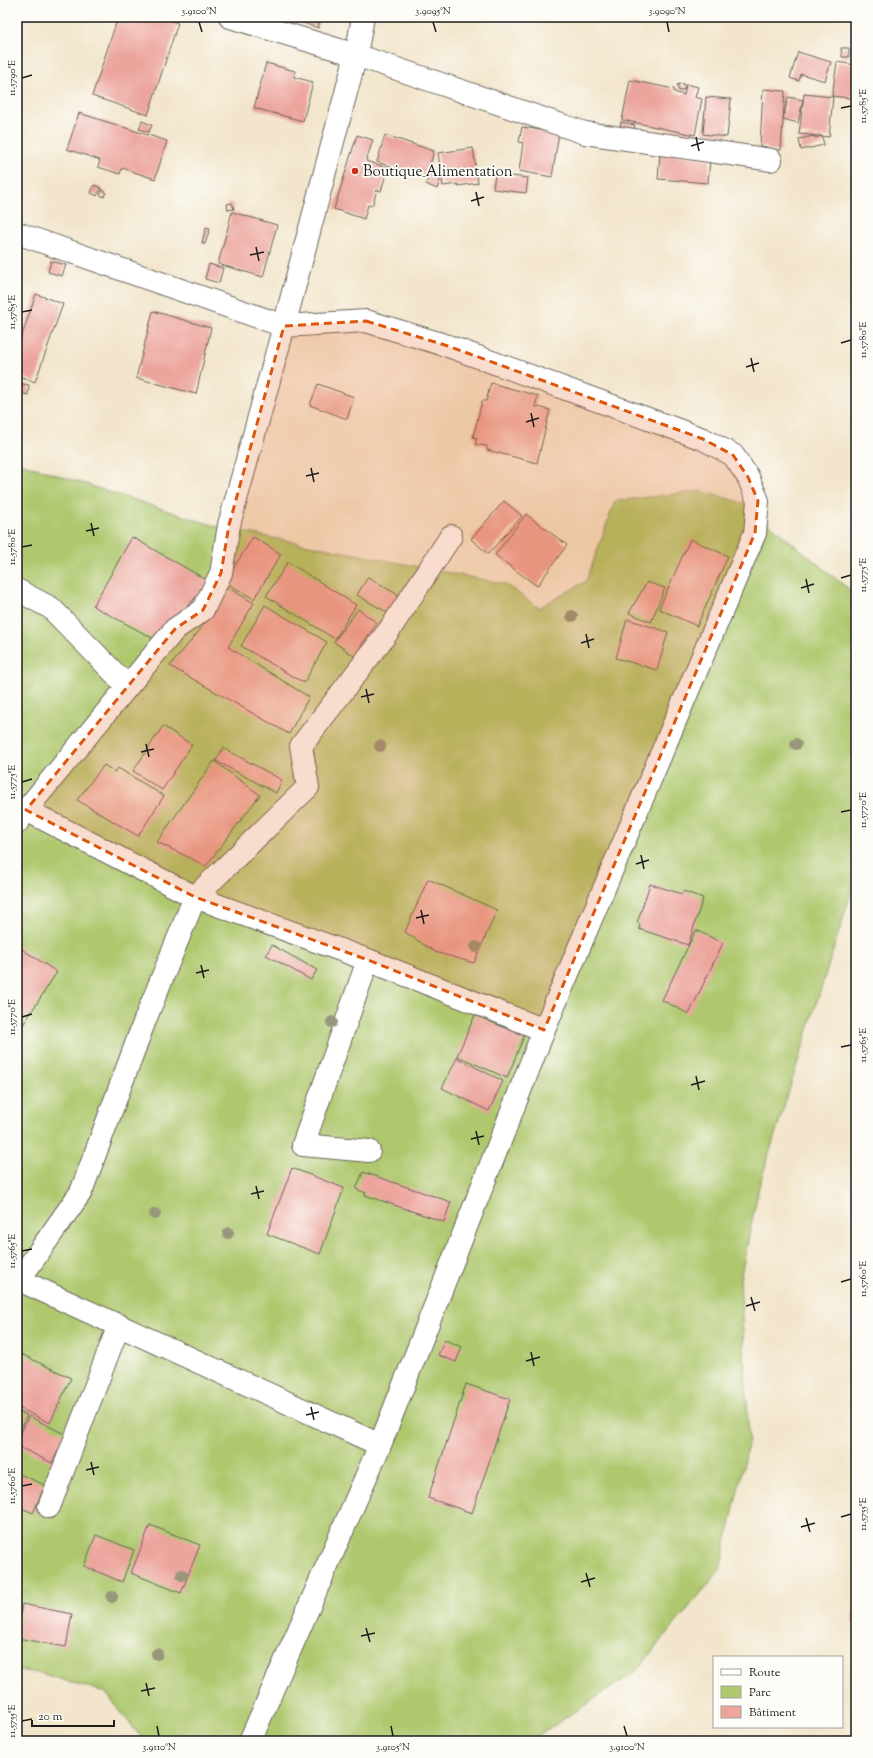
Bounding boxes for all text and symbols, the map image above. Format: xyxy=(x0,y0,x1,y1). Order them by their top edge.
text: 3.9100°N xyxy=(181,4,217,19)
text: 3.9095°N xyxy=(415,4,451,19)
text: 3.9090°N xyxy=(648,4,686,19)
text: 11.5790°E xyxy=(5,60,20,96)
text: 11.5785°E xyxy=(856,89,871,123)
place label: Boutique_Alimentation xyxy=(363,162,513,183)
marker: Boutique_Alimentation xyxy=(350,166,360,176)
text: 11.5785°E xyxy=(5,295,20,329)
text: 11.5780°E xyxy=(856,322,871,358)
text: 11.5780°E xyxy=(5,529,20,565)
text: 11.5775°E xyxy=(856,558,871,592)
text: 11.5775°E xyxy=(5,765,20,799)
text: 11.5770°E xyxy=(856,792,871,828)
text: 11.5770°E xyxy=(5,999,20,1035)
text: 11.5765°E xyxy=(856,1028,871,1062)
text: 11.5765°E xyxy=(5,1234,20,1268)
text: 11.5760°E xyxy=(856,1261,871,1297)
text: 11.5760°E xyxy=(5,1468,20,1504)
text: 11.5755°E xyxy=(856,1497,871,1531)
legend xyxy=(713,1656,843,1728)
text: Route xyxy=(749,1664,781,1682)
text: Parc xyxy=(749,1684,771,1702)
scale bar xyxy=(32,1702,114,1728)
text: 11.5755°E xyxy=(5,1704,20,1738)
text: Bâtiment xyxy=(749,1704,796,1722)
text: 20 m xyxy=(38,1708,63,1726)
text: 3.9110°N xyxy=(142,1740,176,1755)
text: 3.9105°N xyxy=(376,1740,410,1755)
text: 3.9100°N xyxy=(609,1740,645,1755)

